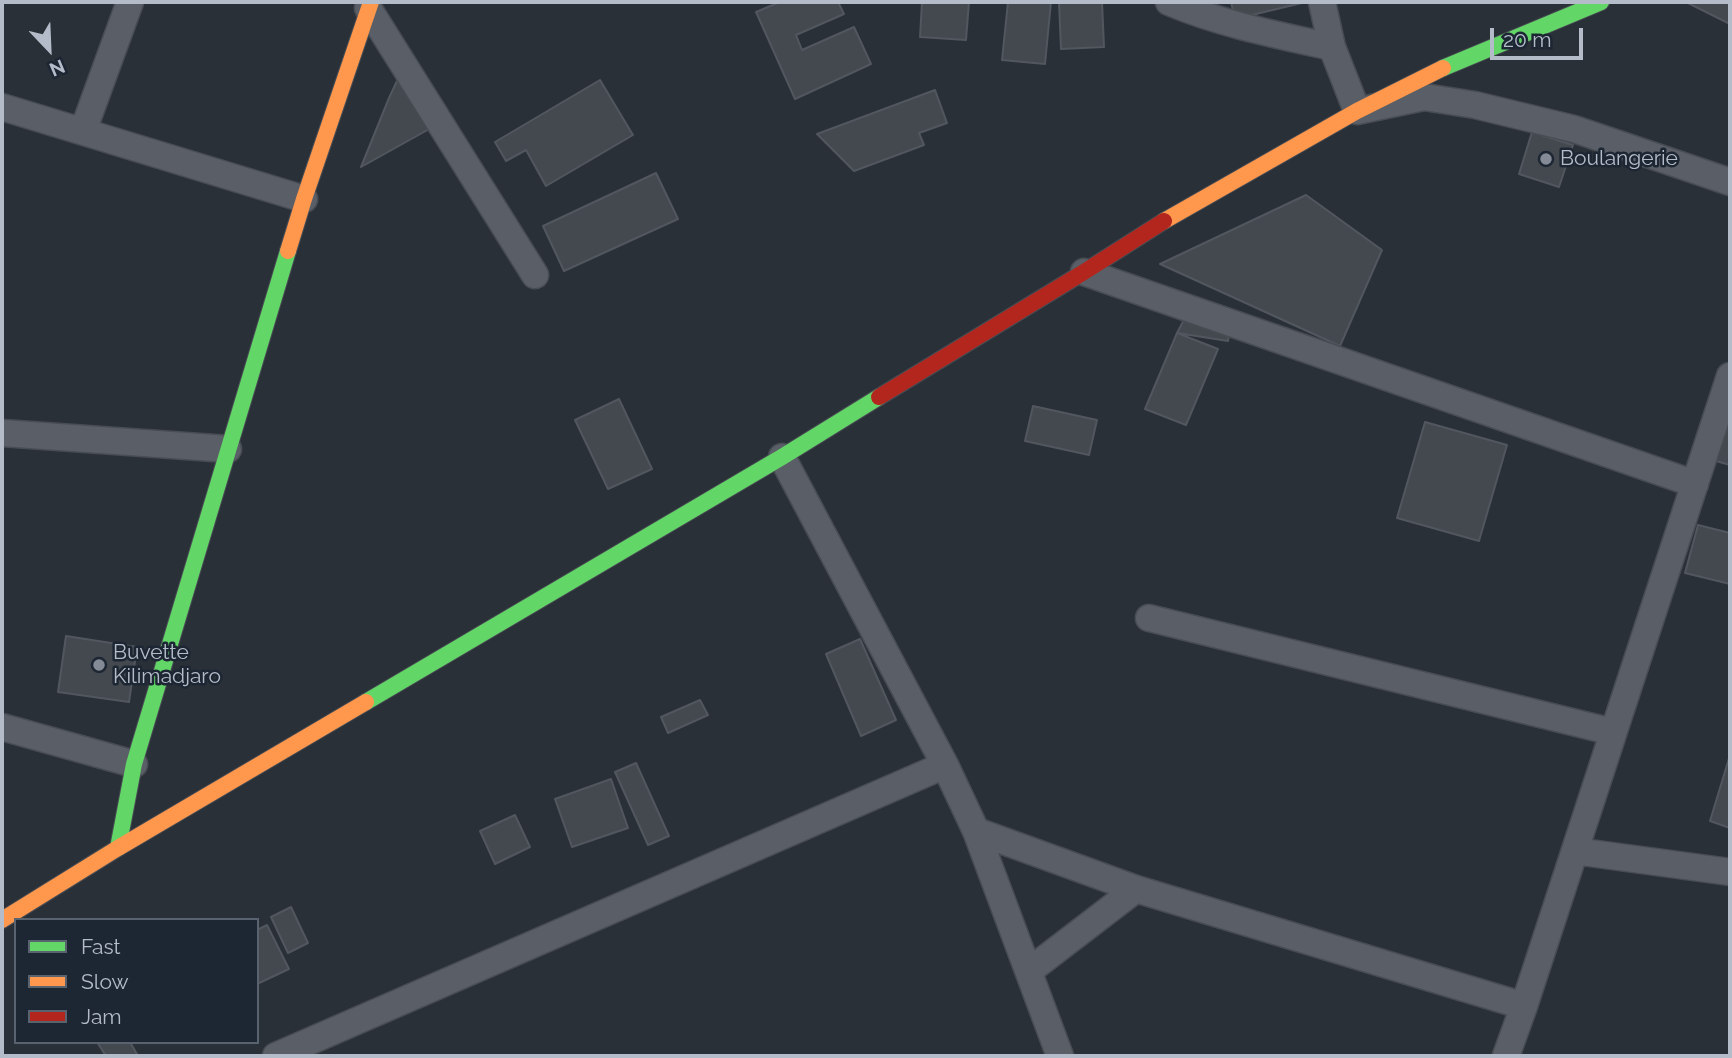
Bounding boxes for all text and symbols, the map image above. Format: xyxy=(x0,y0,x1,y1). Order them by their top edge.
north arrow xyxy=(14,14,84,84)
scale bar xyxy=(1494,14,1587,58)
text: 20 m xyxy=(1503,27,1551,52)
text: N xyxy=(46,55,68,81)
place label: Boulangerie xyxy=(1560,146,1678,172)
marker: Boulangerie xyxy=(1538,151,1554,167)
place label: Buvette Kilimadjaro xyxy=(113,640,221,690)
marker: Buvette Kilimadjaro xyxy=(91,657,107,673)
legend xyxy=(14,918,259,1044)
text: Fast xyxy=(81,934,121,959)
text: Slow xyxy=(81,969,129,994)
text: Jam xyxy=(81,1004,122,1029)

